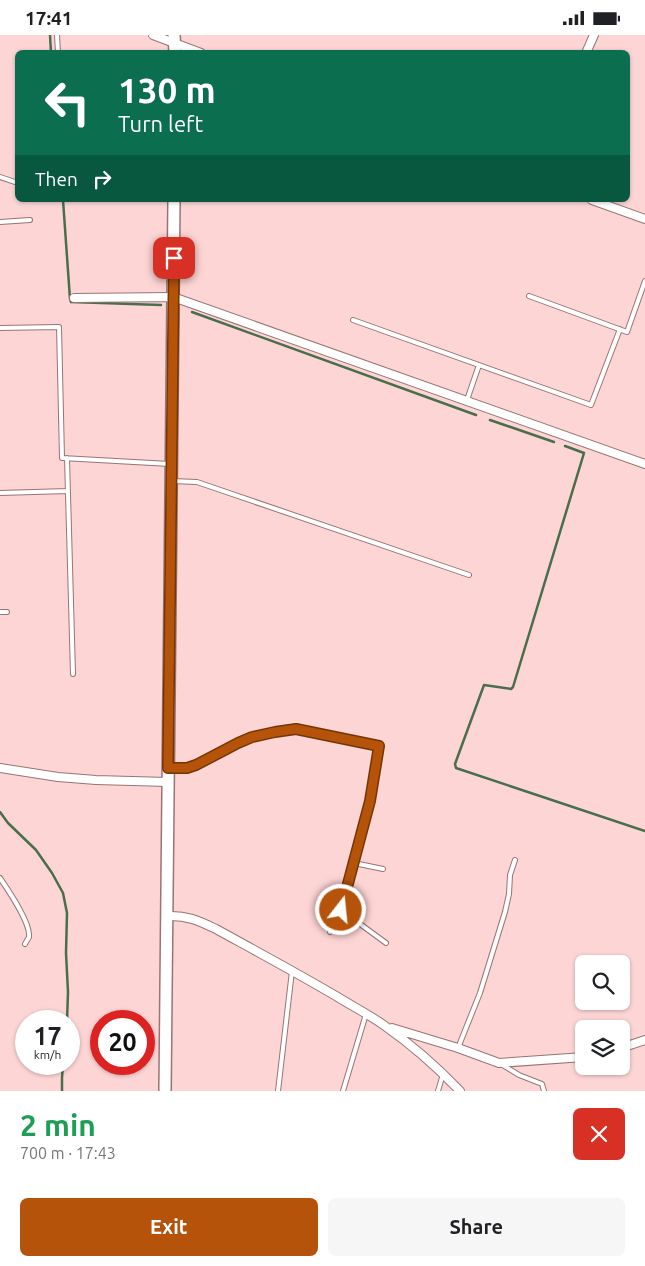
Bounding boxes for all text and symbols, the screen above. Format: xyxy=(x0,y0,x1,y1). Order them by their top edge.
text: 17:41 xyxy=(25,7,73,29)
icon: left xyxy=(35,70,100,135)
text: 130 m xyxy=(118,70,216,110)
text: Turn left xyxy=(118,111,203,136)
icon: right xyxy=(88,165,116,193)
text: Then xyxy=(35,168,78,190)
pin xyxy=(153,237,195,279)
icon: arrive xyxy=(160,244,188,272)
position arrow xyxy=(314,883,366,935)
map controls xyxy=(575,955,630,1075)
button: search xyxy=(575,955,630,1010)
speed limit sign: 20 xyxy=(90,1010,155,1075)
button: layers xyxy=(575,1020,630,1075)
text: 17 xyxy=(33,1022,62,1050)
text: km/h xyxy=(34,1048,61,1061)
text: 2 min xyxy=(20,1108,96,1142)
button: close xyxy=(573,1108,625,1160)
text: 700 m · 17:43 xyxy=(20,1144,116,1162)
button: Exit xyxy=(20,1198,318,1256)
button: Share xyxy=(328,1198,625,1256)

